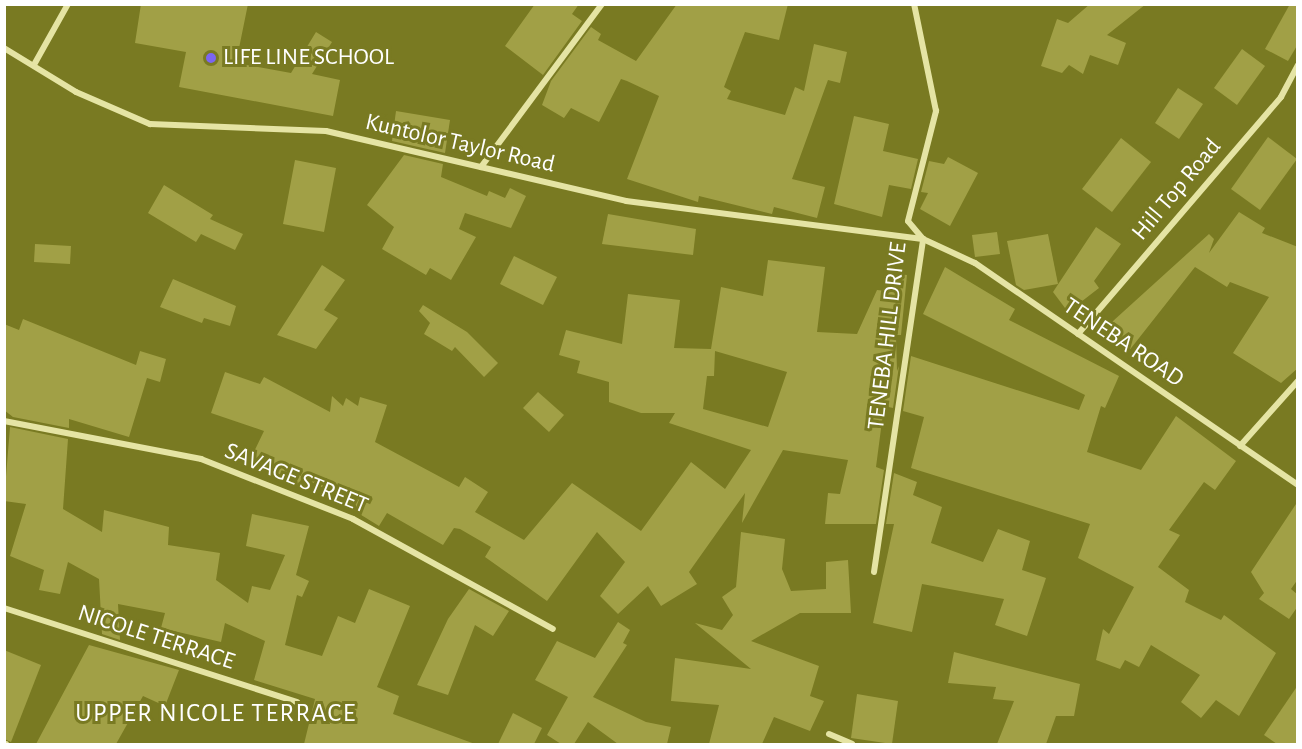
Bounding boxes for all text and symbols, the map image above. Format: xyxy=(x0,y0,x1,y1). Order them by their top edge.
place label: LIFE LINE SCHOOL xyxy=(223,44,394,72)
marker: LIFE LINE SCHOOL xyxy=(204,51,218,65)
street label: Kuntolor Taylor Road xyxy=(362,108,558,180)
street label: Hill Top Road xyxy=(1126,133,1228,247)
street label: TENEBA HILL DRIVE xyxy=(862,241,914,431)
street label: TENEBA ROAD xyxy=(1057,292,1189,394)
street label: SAVAGE STREET xyxy=(220,437,372,521)
street label: NICOLE TERRACE xyxy=(74,599,238,677)
district label: UPPER NICOLE TERRACE xyxy=(75,698,357,730)

